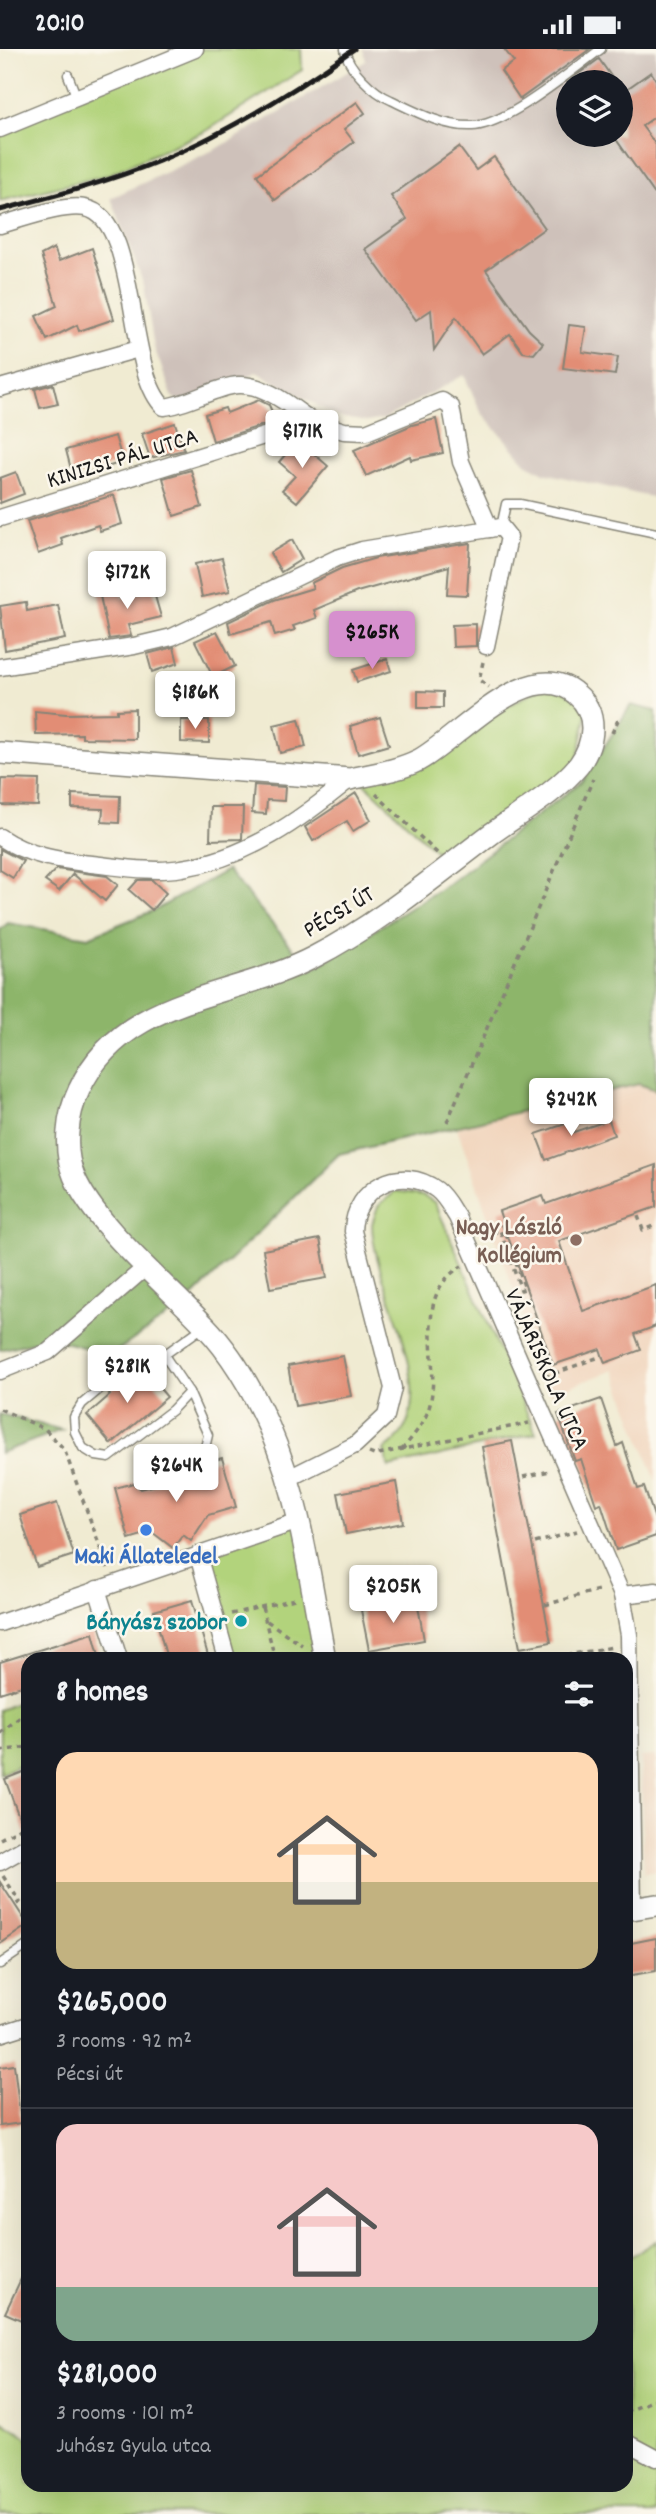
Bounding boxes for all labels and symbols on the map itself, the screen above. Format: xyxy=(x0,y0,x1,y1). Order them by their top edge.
pin: $171K xyxy=(253,411,351,470)
street label: KINIZSI PÁL UTCA xyxy=(43,421,203,499)
pin: $172K xyxy=(78,552,176,611)
pin: $265K xyxy=(323,611,421,671)
pin: $186K xyxy=(146,671,244,731)
street label: PÉCSI ÚT xyxy=(298,879,382,948)
pin: $242K xyxy=(522,1079,620,1138)
place label: Nagy László Kollégium xyxy=(456,1212,562,1274)
marker: Nagy László Kollégium xyxy=(568,1232,584,1248)
street label: VÁJÁRISKOLA UTCA xyxy=(494,1284,596,1457)
pin: $281K xyxy=(78,1345,176,1405)
pin: $264K xyxy=(127,1445,225,1504)
marker: Maki Állateledel xyxy=(138,1522,154,1538)
place label: Maki Állateledel xyxy=(74,1541,218,1575)
pin: $205K xyxy=(344,1565,442,1625)
place label: Bányász szobor xyxy=(86,1607,228,1641)
marker: Bányász szobor xyxy=(233,1613,249,1629)

